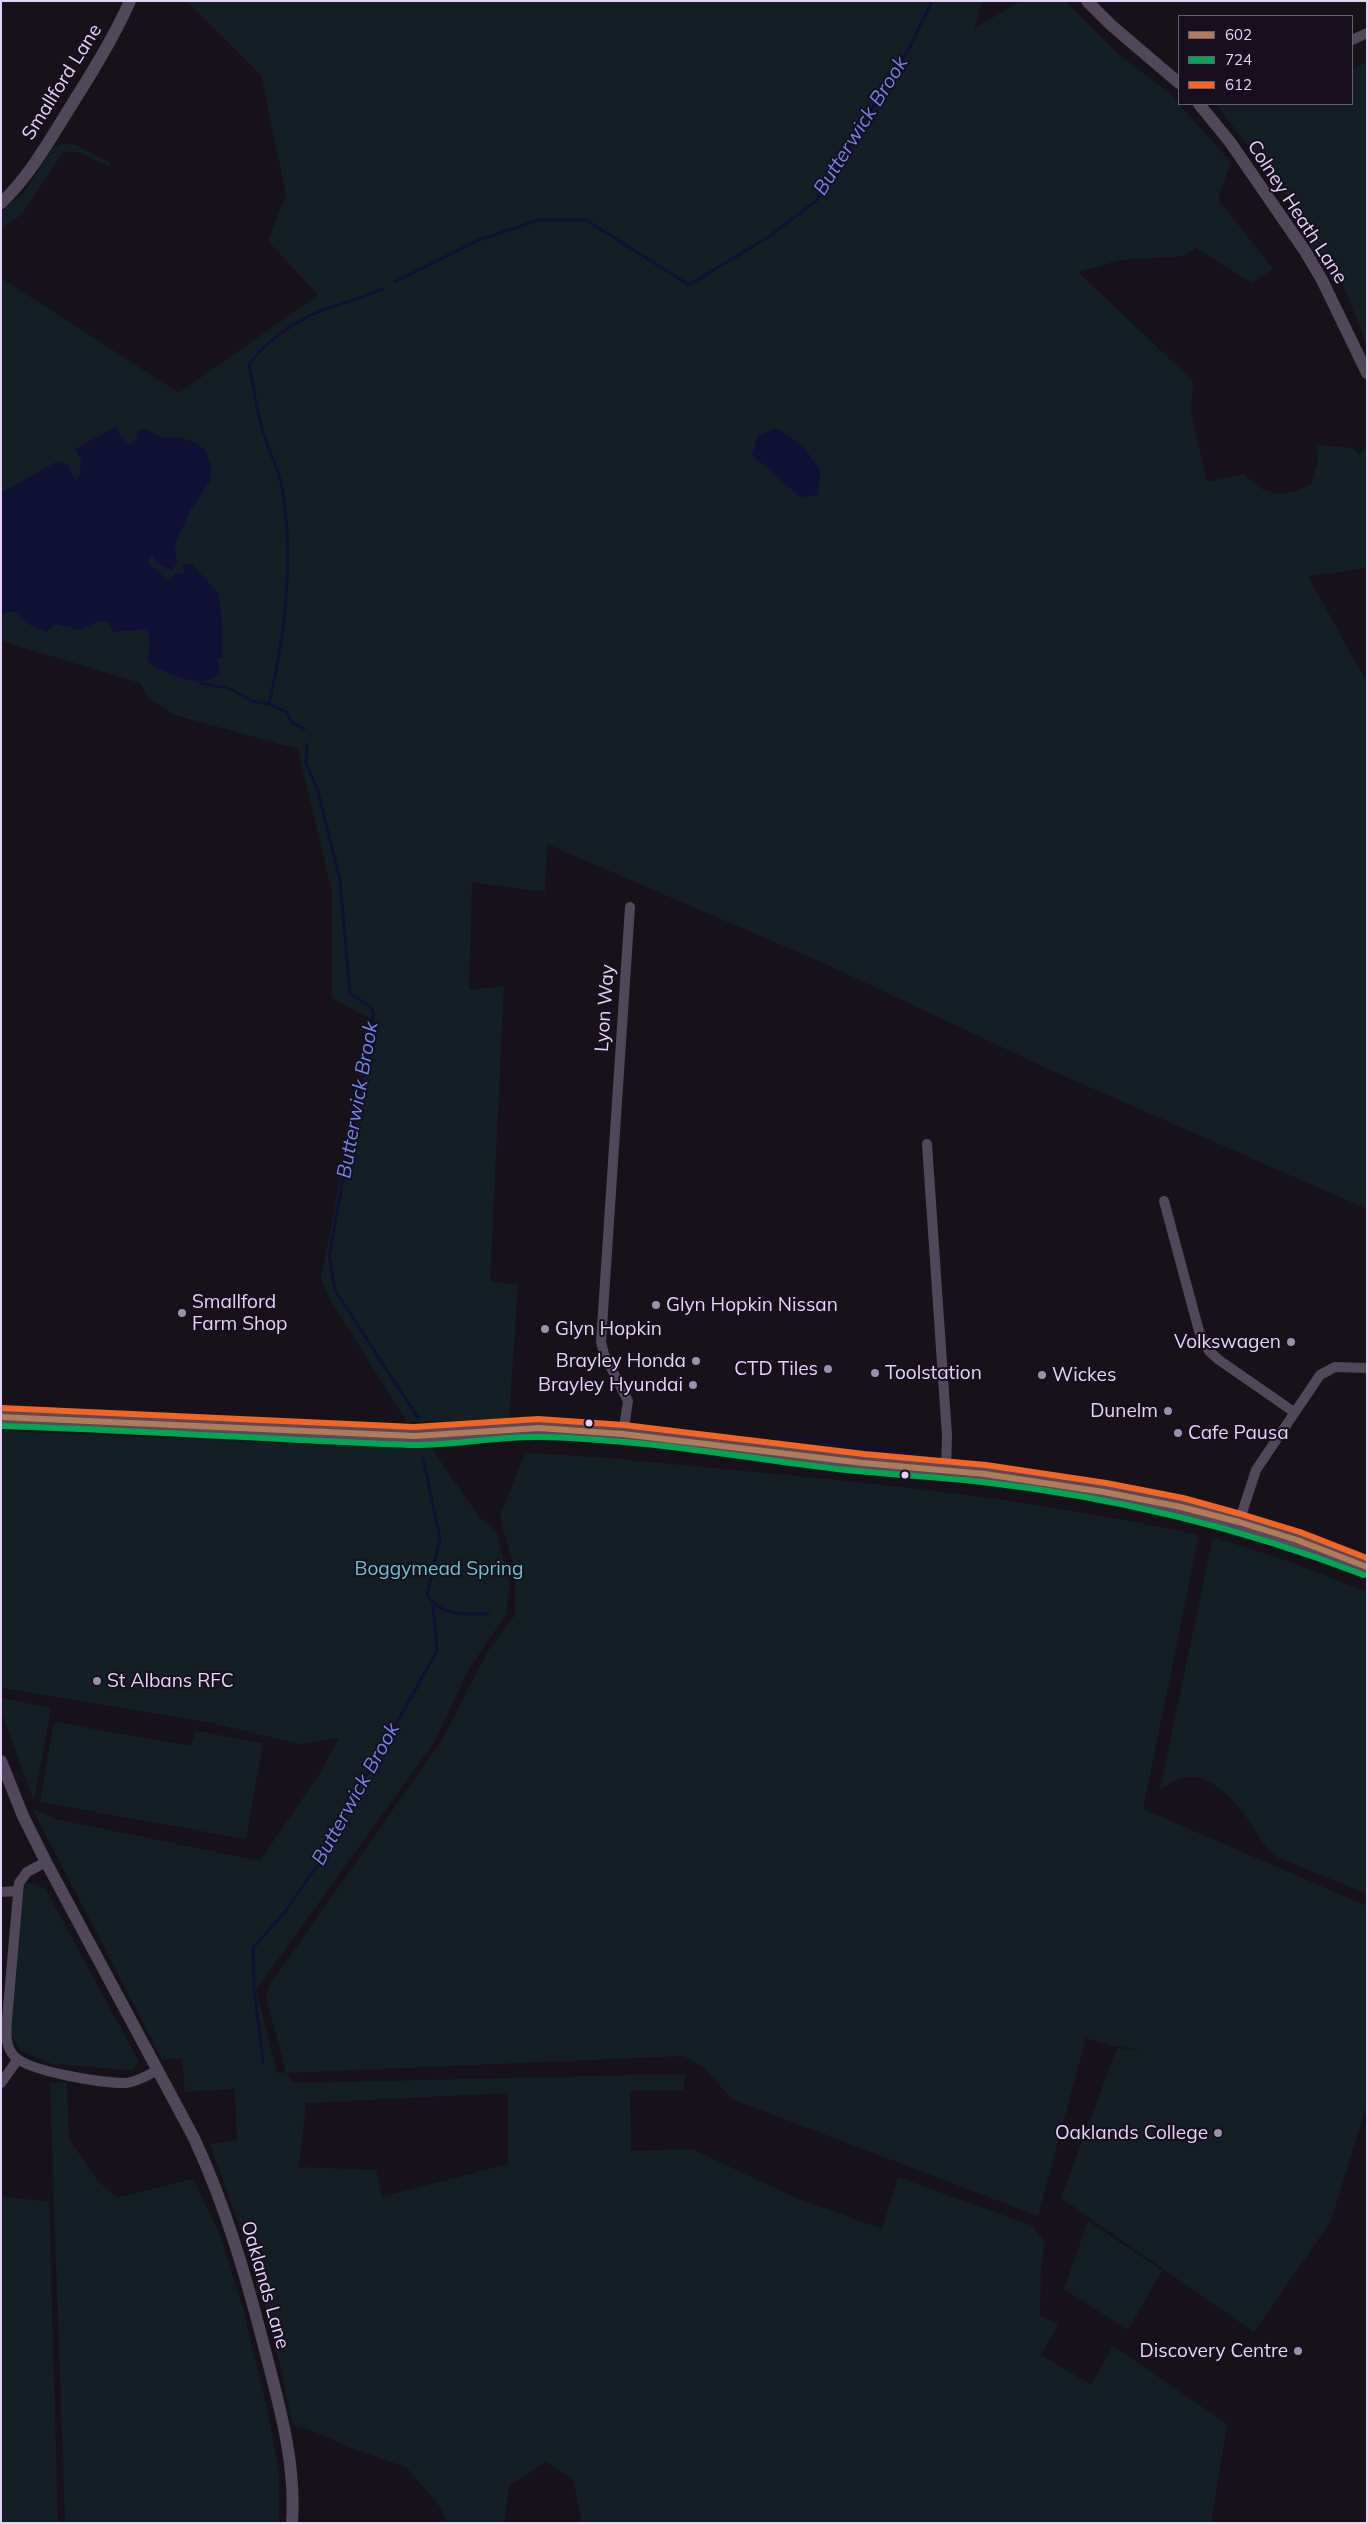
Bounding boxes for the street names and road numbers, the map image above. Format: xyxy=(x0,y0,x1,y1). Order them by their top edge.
street label: Smallford Lane xyxy=(17,20,107,144)
street label: Colney Heath Lane xyxy=(1242,136,1352,288)
street label: Lyon Way xyxy=(591,963,619,1053)
street label: Oaklands Lane xyxy=(236,2218,294,2352)

